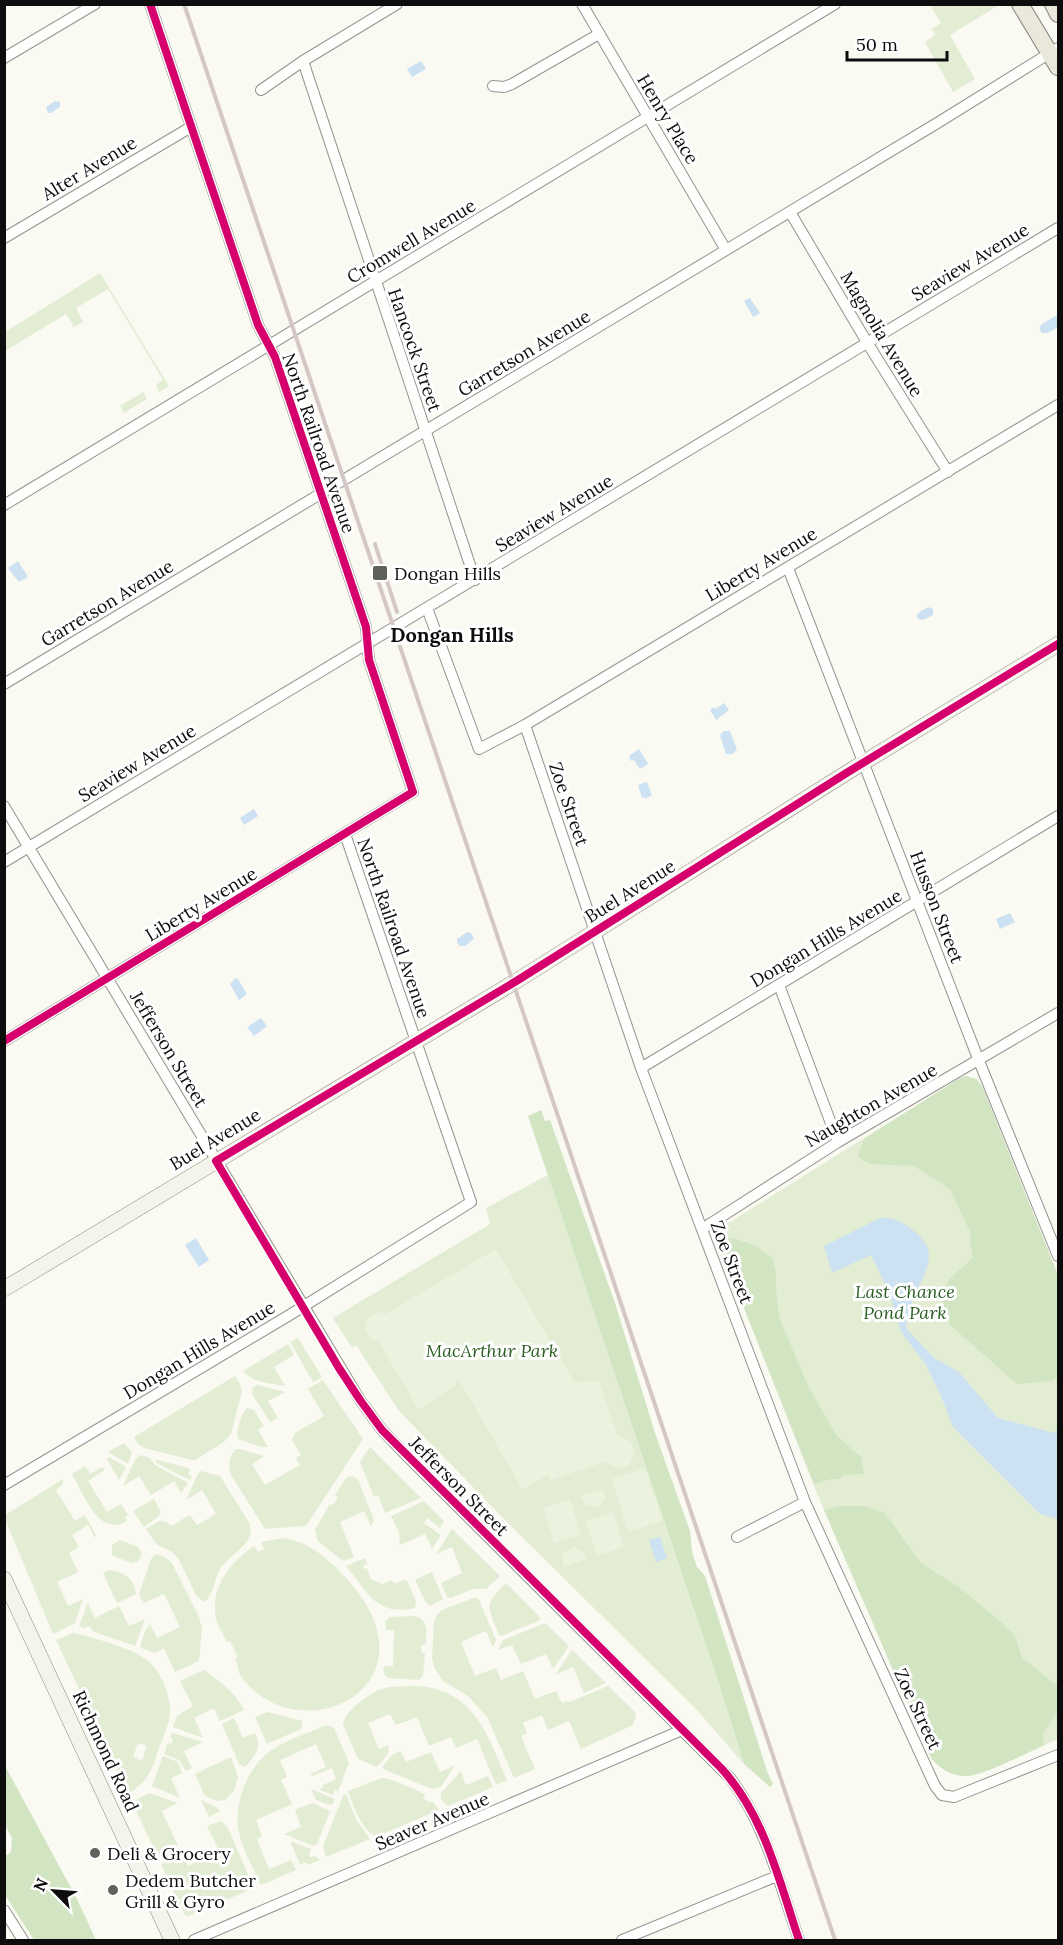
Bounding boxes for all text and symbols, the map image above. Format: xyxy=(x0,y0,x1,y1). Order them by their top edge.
scale bar xyxy=(847,24,948,62)
text: 50 m xyxy=(856,33,898,56)
street label: Henry Place xyxy=(632,70,704,168)
street label: Alter Avenue xyxy=(37,131,141,206)
street label: Cromwell Avenue xyxy=(342,193,480,289)
street label: Seaview Avenue xyxy=(907,218,1033,306)
street label: Magnolia Avenue xyxy=(835,267,929,401)
street label: Hancock Street xyxy=(383,285,447,415)
street label: Garretson Avenue xyxy=(454,304,595,402)
street label: North Railroad Avenue xyxy=(277,350,361,536)
street label: Seaview Avenue xyxy=(491,469,617,557)
street label: Liberty Avenue xyxy=(701,522,821,606)
street label: Garretson Avenue xyxy=(37,554,178,652)
place label: Dongan Hills xyxy=(394,562,501,585)
marker: Dongan Hills xyxy=(371,564,389,582)
district label: Dongan Hills xyxy=(390,622,514,647)
street label: Seaview Avenue xyxy=(74,719,200,807)
street label: Zoe Street xyxy=(544,759,594,849)
street label: North Railroad Avenue xyxy=(352,835,436,1021)
street label: Husson Street xyxy=(905,848,969,966)
street label: Buel Avenue xyxy=(581,854,680,928)
street label: Liberty Avenue xyxy=(141,862,261,946)
street label: Dongan Hills Avenue xyxy=(746,884,906,992)
street label: Jefferson Street xyxy=(125,986,213,1111)
street label: Naughton Avenue xyxy=(801,1058,941,1152)
street label: Buel Avenue xyxy=(165,1103,265,1175)
street label: Zoe Street xyxy=(706,1217,758,1307)
park label: Last Chance Pond Park xyxy=(855,1280,955,1324)
street label: Dongan Hills Avenue xyxy=(119,1296,279,1404)
park label: MacArthur Park xyxy=(426,1339,558,1362)
street label: Jefferson Street xyxy=(404,1431,514,1541)
street label: Zoe Street xyxy=(889,1665,947,1753)
street label: Richmond Road xyxy=(68,1687,144,1816)
street label: Seaver Avenue xyxy=(372,1787,493,1855)
place label: Deli & Grocery xyxy=(107,1842,231,1865)
marker: Deli & Grocery xyxy=(88,1846,102,1860)
north arrow xyxy=(24,1861,84,1921)
place label: Dedem Butcher Grill & Gyro xyxy=(125,1869,256,1913)
text: N xyxy=(29,1875,52,1894)
marker: Dedem Butcher Grill & Gyro xyxy=(106,1883,120,1897)

